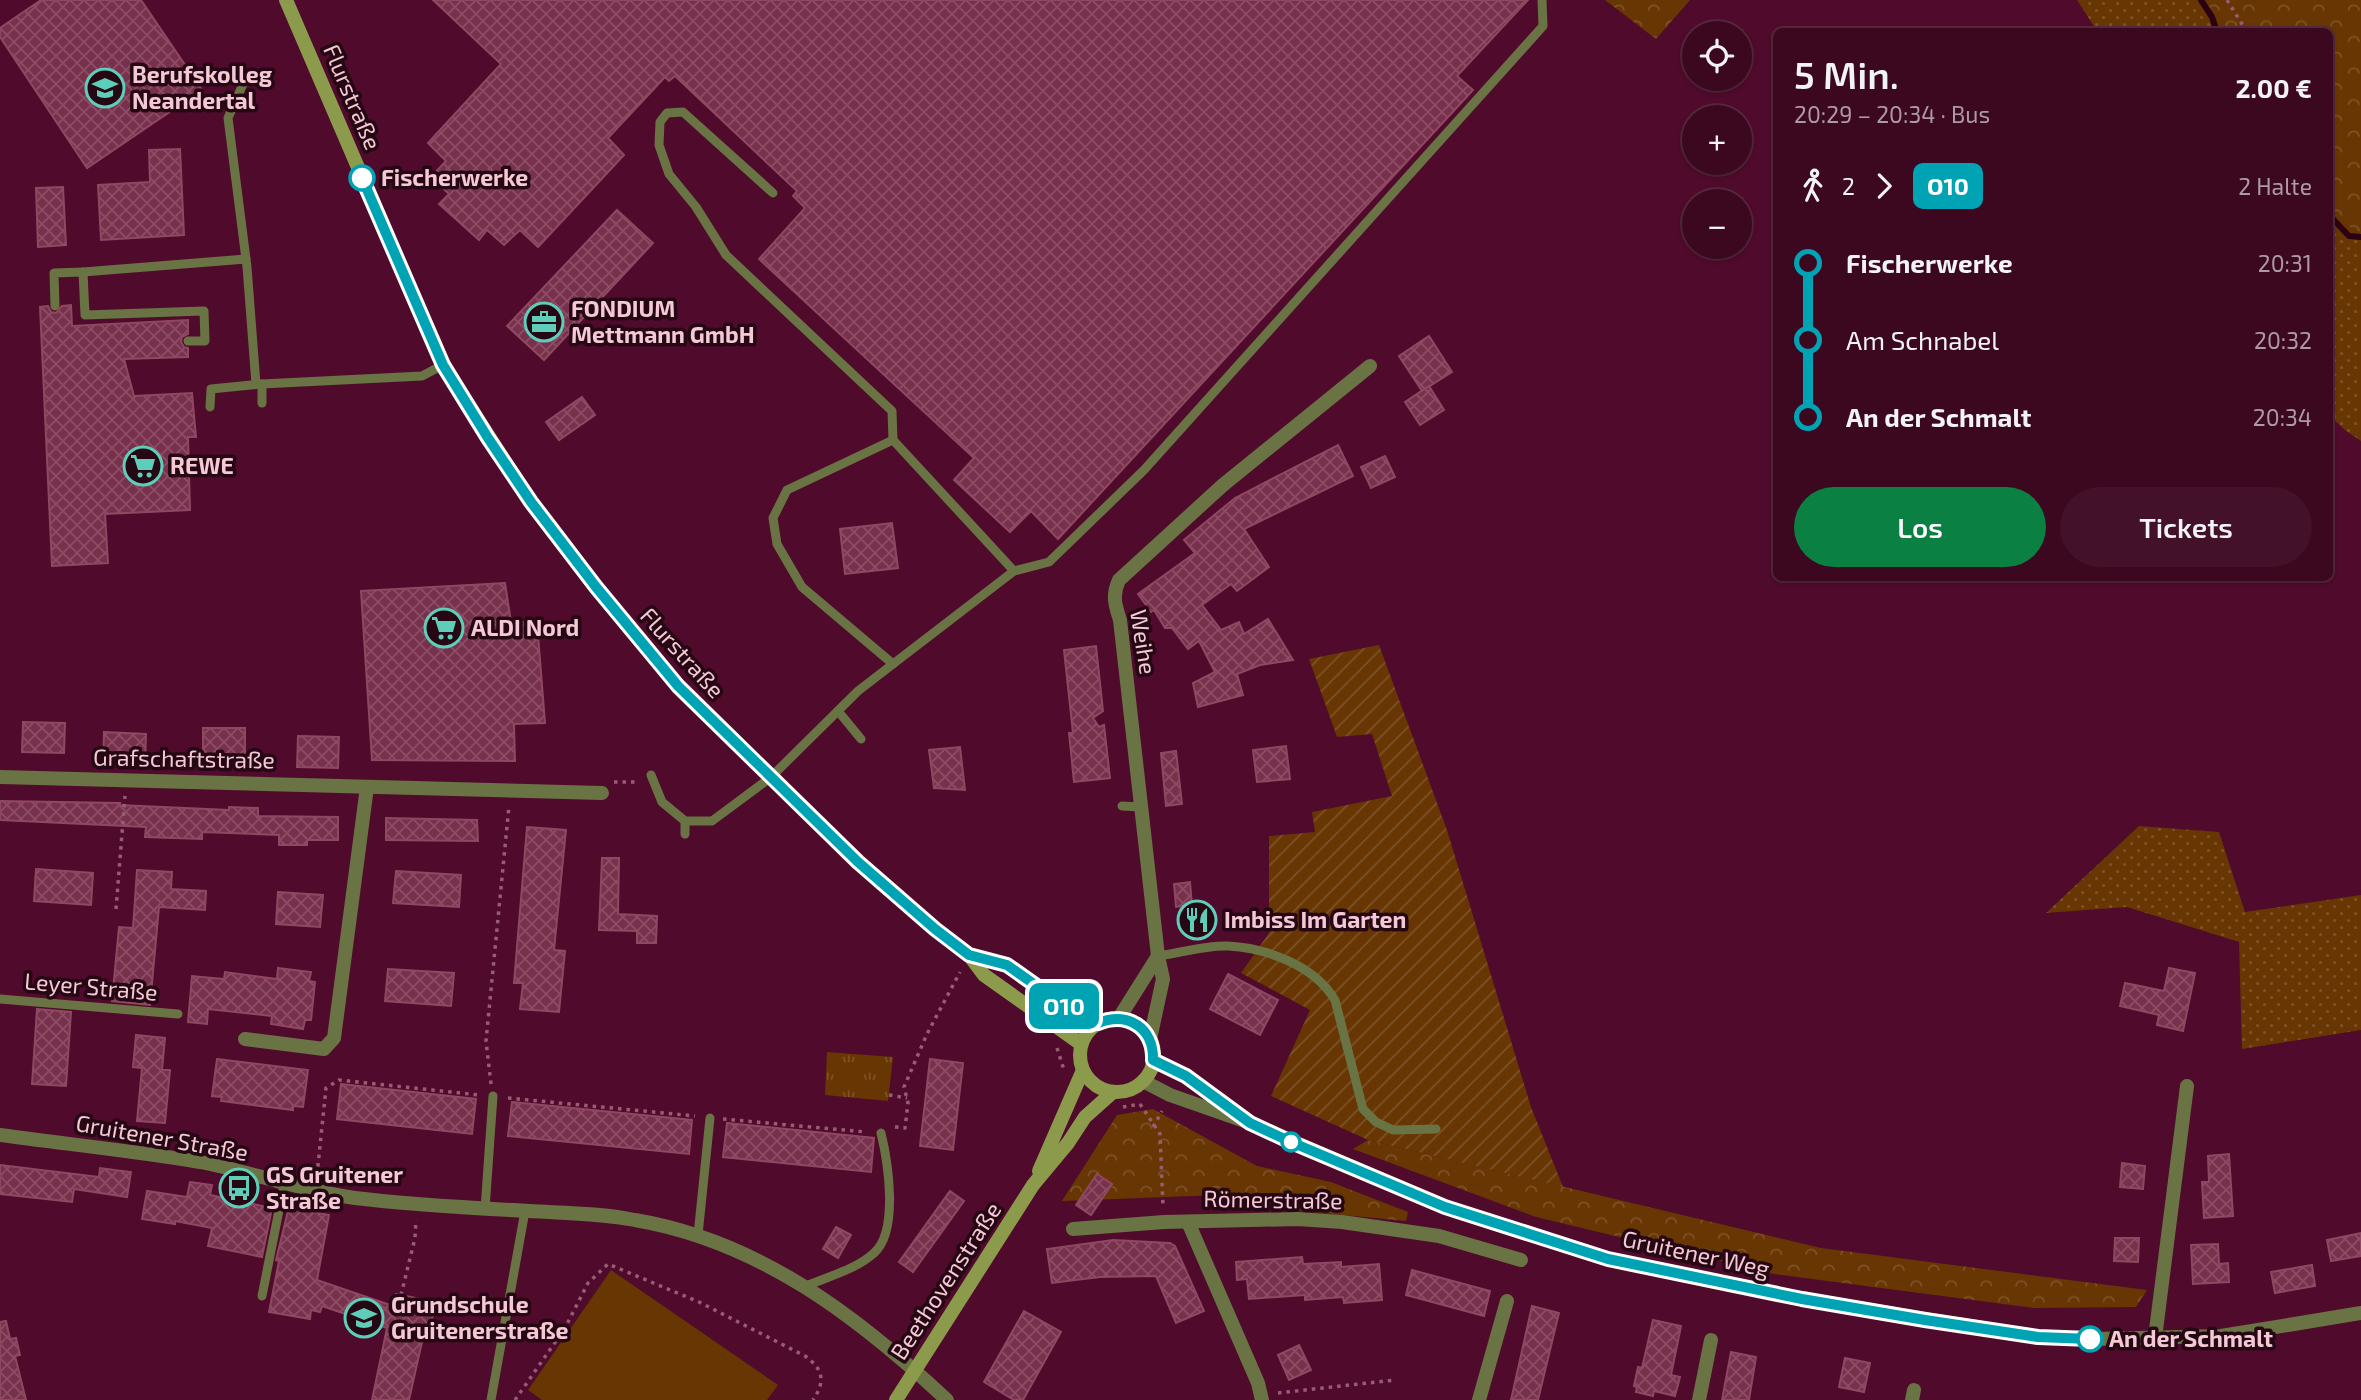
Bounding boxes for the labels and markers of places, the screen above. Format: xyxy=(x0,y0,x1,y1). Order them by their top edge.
place label: Berufskolleg Neandertal xyxy=(132,60,273,114)
school or university icon: Berufskolleg Neandertal xyxy=(84,67,126,109)
place label: Fischerwerke xyxy=(381,163,528,191)
marker: Fischerwerke xyxy=(349,165,375,191)
place label: FONDIUM Mettmann GmbH xyxy=(571,294,755,348)
office icon: FONDIUM Mettmann GmbH xyxy=(523,301,565,343)
supermarket icon: REWE xyxy=(122,445,164,487)
place label: REWE xyxy=(170,451,234,479)
supermarket icon: ALDI Nord xyxy=(423,607,465,649)
place label: ALDI Nord xyxy=(471,613,579,641)
restaurant icon: Imbiss Im Garten xyxy=(1176,899,1218,941)
place label: Imbiss Im Garten xyxy=(1224,905,1406,933)
unlabelled marker xyxy=(1281,1132,1301,1152)
place label: GS Gruitener Straße xyxy=(266,1160,403,1214)
bus stop icon: GS Gruitener Straße xyxy=(218,1167,260,1209)
place label: Grundschule Gruitenerstraße xyxy=(391,1290,568,1344)
school or university icon: Grundschule Gruitenerstraße xyxy=(343,1297,385,1339)
place label: An der Schmalt xyxy=(2109,1324,2273,1352)
marker: An der Schmalt xyxy=(2077,1326,2103,1352)

